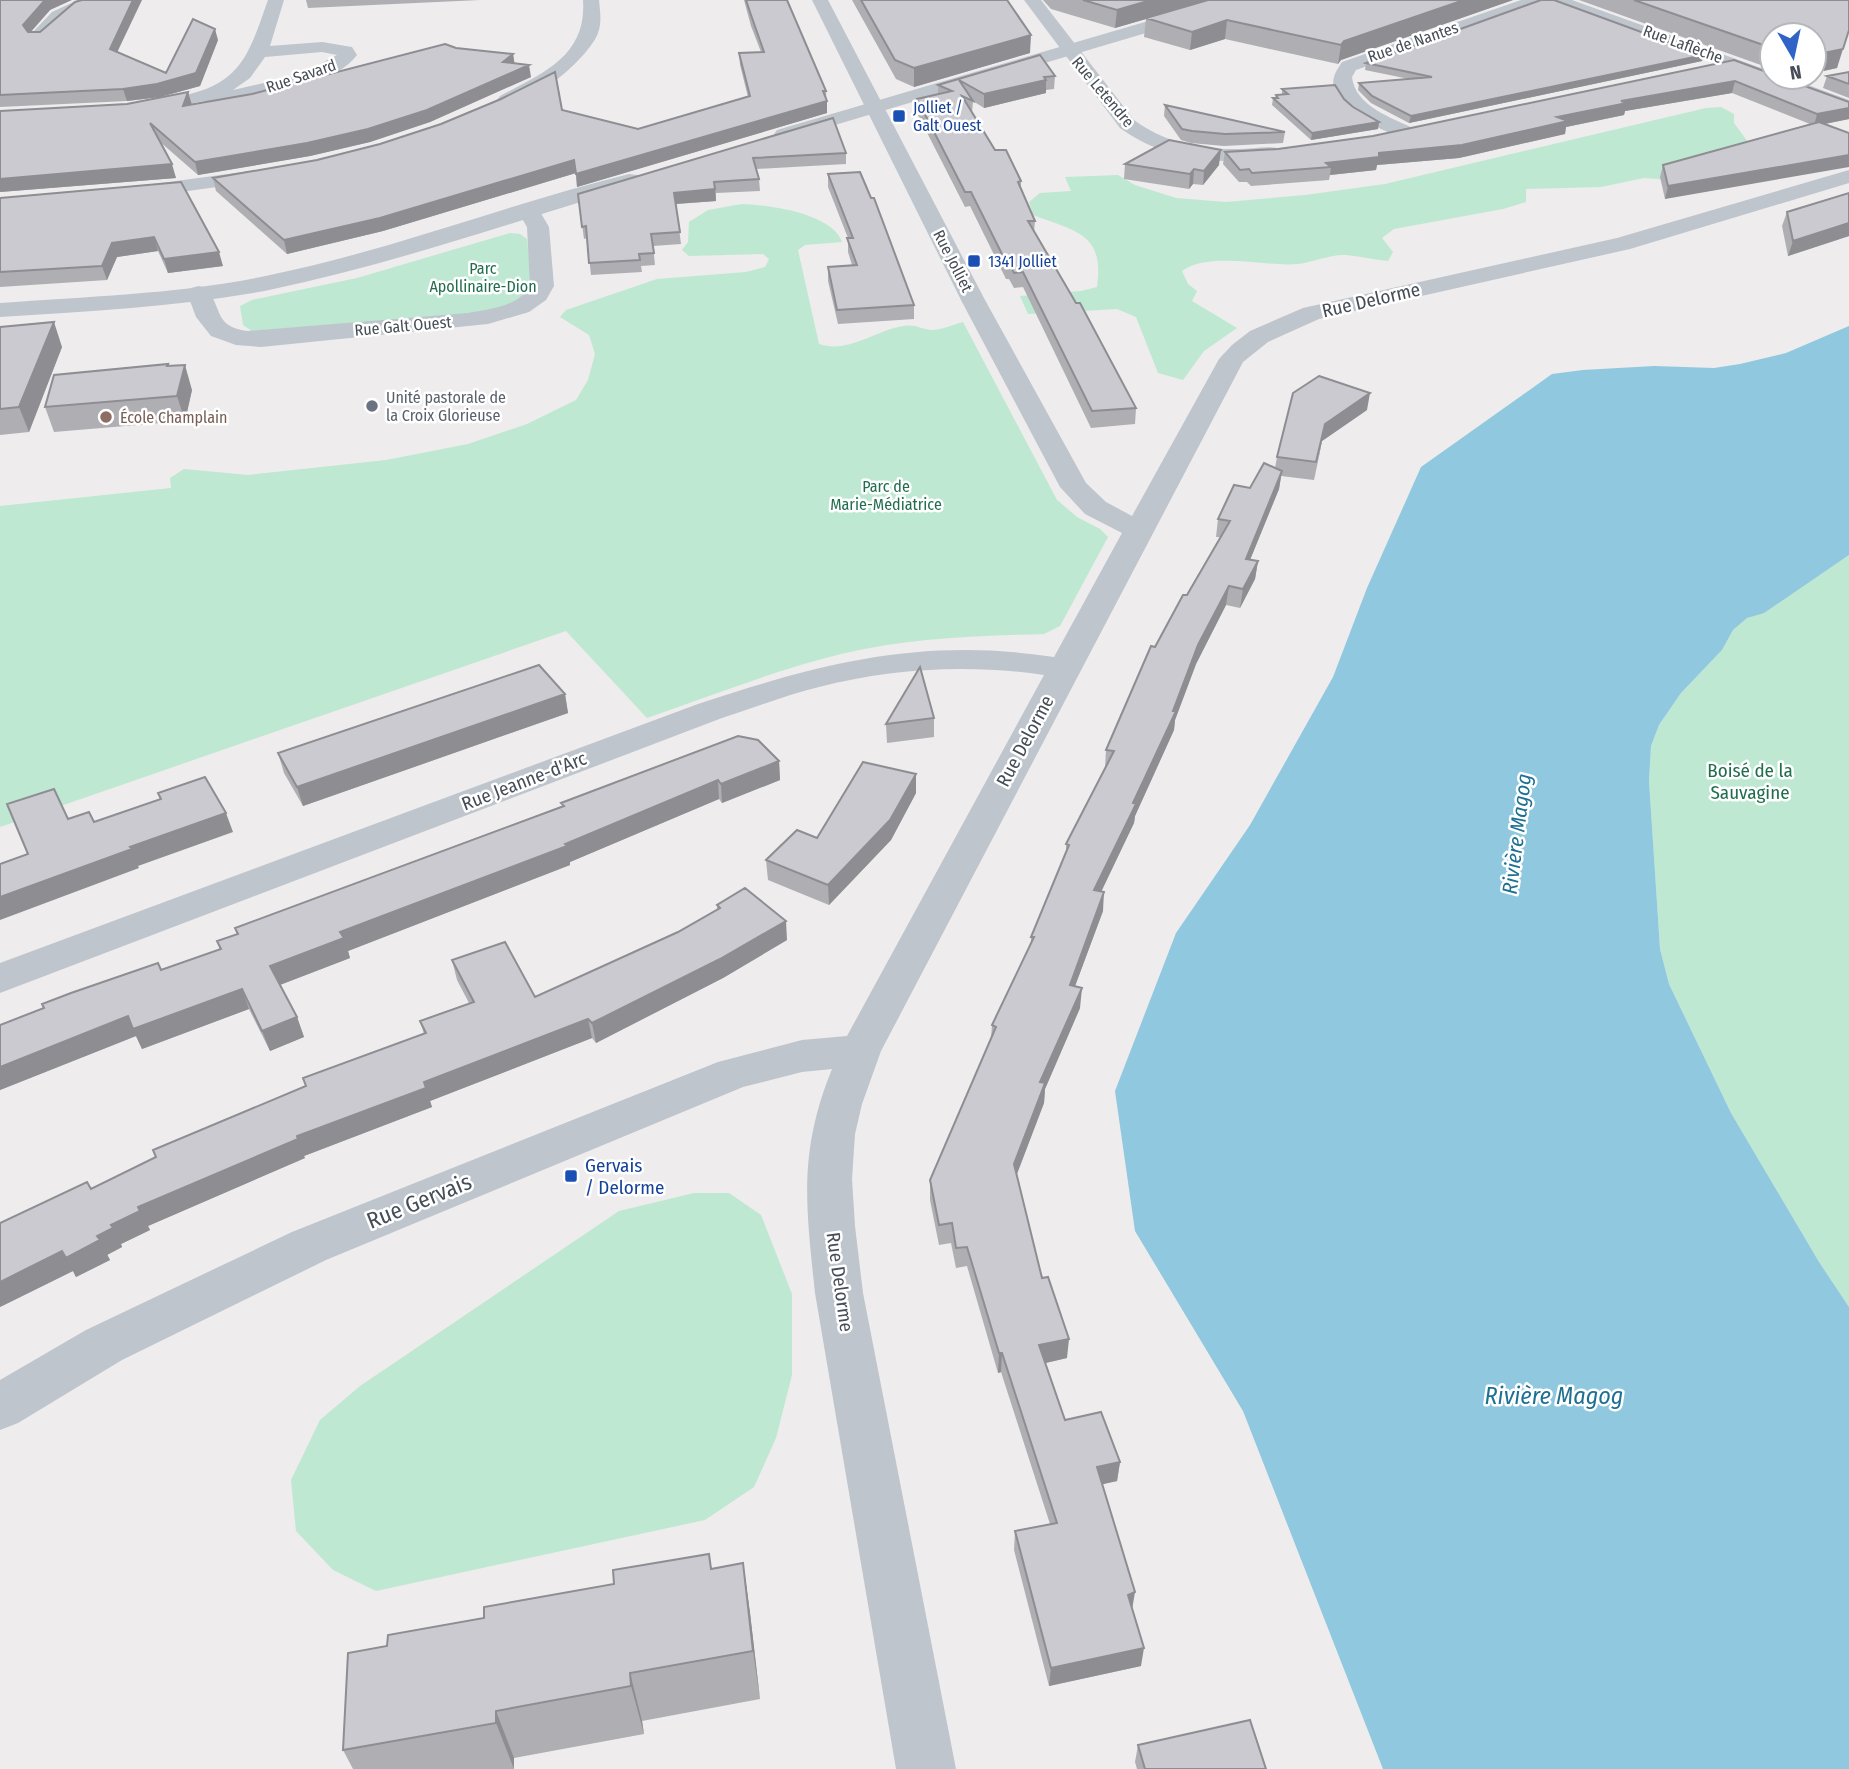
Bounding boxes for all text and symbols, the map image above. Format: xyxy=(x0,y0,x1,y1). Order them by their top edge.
street label: Rue de Nantes xyxy=(1365,18,1461,66)
street label: Rue Laflèche xyxy=(1641,21,1725,67)
north arrow xyxy=(1758,21,1828,91)
street label: Rue Letendre xyxy=(1068,53,1138,131)
street label: Rue Savard xyxy=(264,55,338,97)
text: N xyxy=(1788,60,1803,85)
place label: Jolliet / Galt Ouest xyxy=(913,98,982,135)
marker: Jolliet / Galt Ouest xyxy=(891,108,907,124)
street label: Rue Jolliet xyxy=(929,227,977,296)
place label: 1341 Jolliet xyxy=(988,252,1057,271)
marker: 1341 Jolliet xyxy=(966,253,982,269)
park label: Parc Apollinaire-Dion xyxy=(429,259,537,296)
street label: Rue Delorme xyxy=(1320,278,1422,322)
street label: Rue Galt Ouest xyxy=(354,312,453,340)
place label: Unité pastorale de la Croix Glorieuse xyxy=(386,388,506,425)
marker: Unité pastorale de la Croix Glorieuse xyxy=(364,398,380,414)
place label: École Champlain xyxy=(120,408,227,427)
marker: École Champlain xyxy=(98,409,114,425)
park label: Parc de Marie-Médiatrice xyxy=(830,477,942,514)
street label: Rue Delorme xyxy=(991,691,1059,791)
street label: Rue Jeanne-d'Arc xyxy=(458,747,590,815)
park label: Boisé de la Sauvagine xyxy=(1707,759,1793,804)
water label: Rivière Magog xyxy=(1497,772,1537,896)
place label: Gervais / Delorme xyxy=(585,1154,664,1199)
street label: Rue Gervais xyxy=(362,1167,476,1235)
marker: Gervais / Delorme xyxy=(563,1168,579,1184)
street label: Rue Delorme xyxy=(822,1231,858,1333)
water label: Rivière Magog xyxy=(1485,1382,1623,1410)

